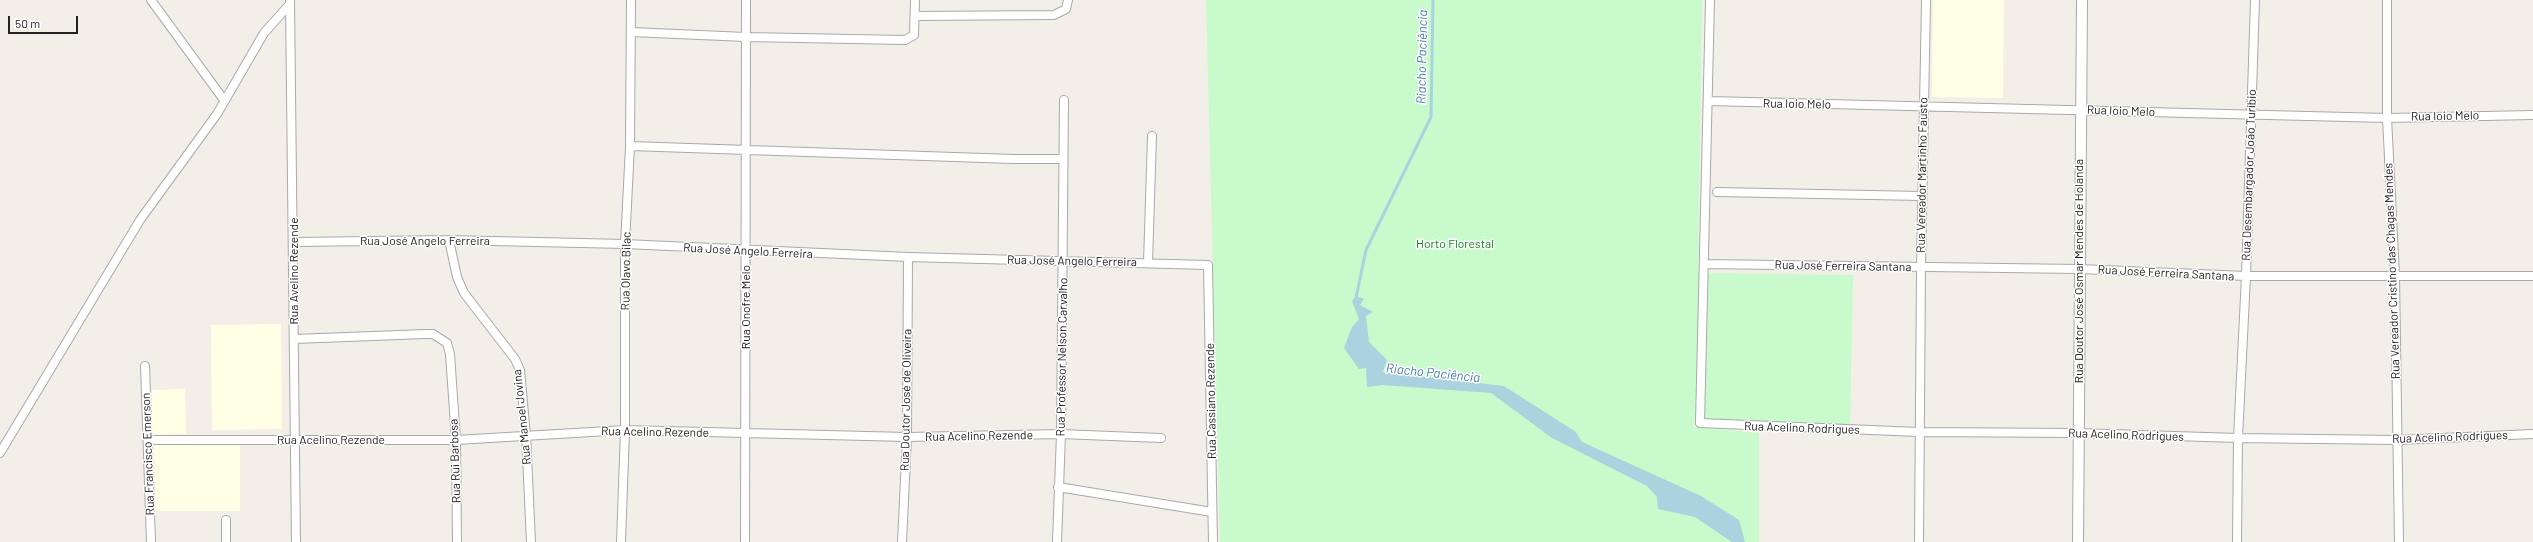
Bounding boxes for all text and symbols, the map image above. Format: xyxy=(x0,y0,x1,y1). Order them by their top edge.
scale bar xyxy=(10,8,80,34)
water label: Riacho Paciência xyxy=(1413,10,1431,104)
text: 50 m xyxy=(15,16,40,30)
street label: Rua Desembargador João Turíbio xyxy=(2239,89,2259,261)
street label: Rua Ioio Melo xyxy=(1763,96,1831,112)
street label: Rua Vereador Martinho Fausto xyxy=(1913,97,1931,253)
street label: Rua Ioio Melo xyxy=(2087,103,2155,119)
street label: Rua Ioio Melo xyxy=(2411,108,2479,124)
street label: Rua Doutor José Osmar Mendes de Holanda xyxy=(2072,159,2086,383)
street label: Rua Vereador Cristino das Chagas Mendes xyxy=(2381,163,2403,379)
street label: Rua Avelino Rezende xyxy=(287,217,301,325)
street label: Rua Olavo Bilac xyxy=(618,232,634,310)
street label: Rua José Angelo Ferreira xyxy=(360,234,490,248)
park label: Horto Florestal xyxy=(1416,237,1494,251)
street label: Rua José Angelo Ferreira xyxy=(683,240,813,262)
street label: Rua José Angelo Ferreira xyxy=(1007,253,1137,269)
street label: Rua José Ferreira Santana xyxy=(1775,258,1911,274)
street label: Rua José Ferreira Santana xyxy=(2097,262,2235,284)
street label: Rua Onofre Melo xyxy=(739,265,753,349)
street label: Rua Professor Nelson Carvalho xyxy=(1053,278,1071,436)
street label: Rua Doutor José de Oliveira xyxy=(898,329,914,471)
street label: Rua Cassiano Rezende xyxy=(1203,343,1219,459)
water label: Riacho Paciência xyxy=(1385,360,1481,386)
street label: Rua Manoel Jovina xyxy=(510,368,534,466)
street label: Rua Francisco Emerson xyxy=(139,392,157,516)
street label: Rua Rui Barbosa xyxy=(446,419,464,503)
street label: Rua Acelino Rodrigues xyxy=(1744,419,1860,437)
street label: Rua Acelino Rezende xyxy=(601,424,709,440)
street label: Rua Acelino Rodrigues xyxy=(2068,426,2184,444)
street label: Rua Acelino Rezende xyxy=(925,428,1033,444)
street label: Rua Acelino Rodrigues xyxy=(2392,428,2508,446)
street label: Rua Acelino Rezende xyxy=(277,433,385,447)

